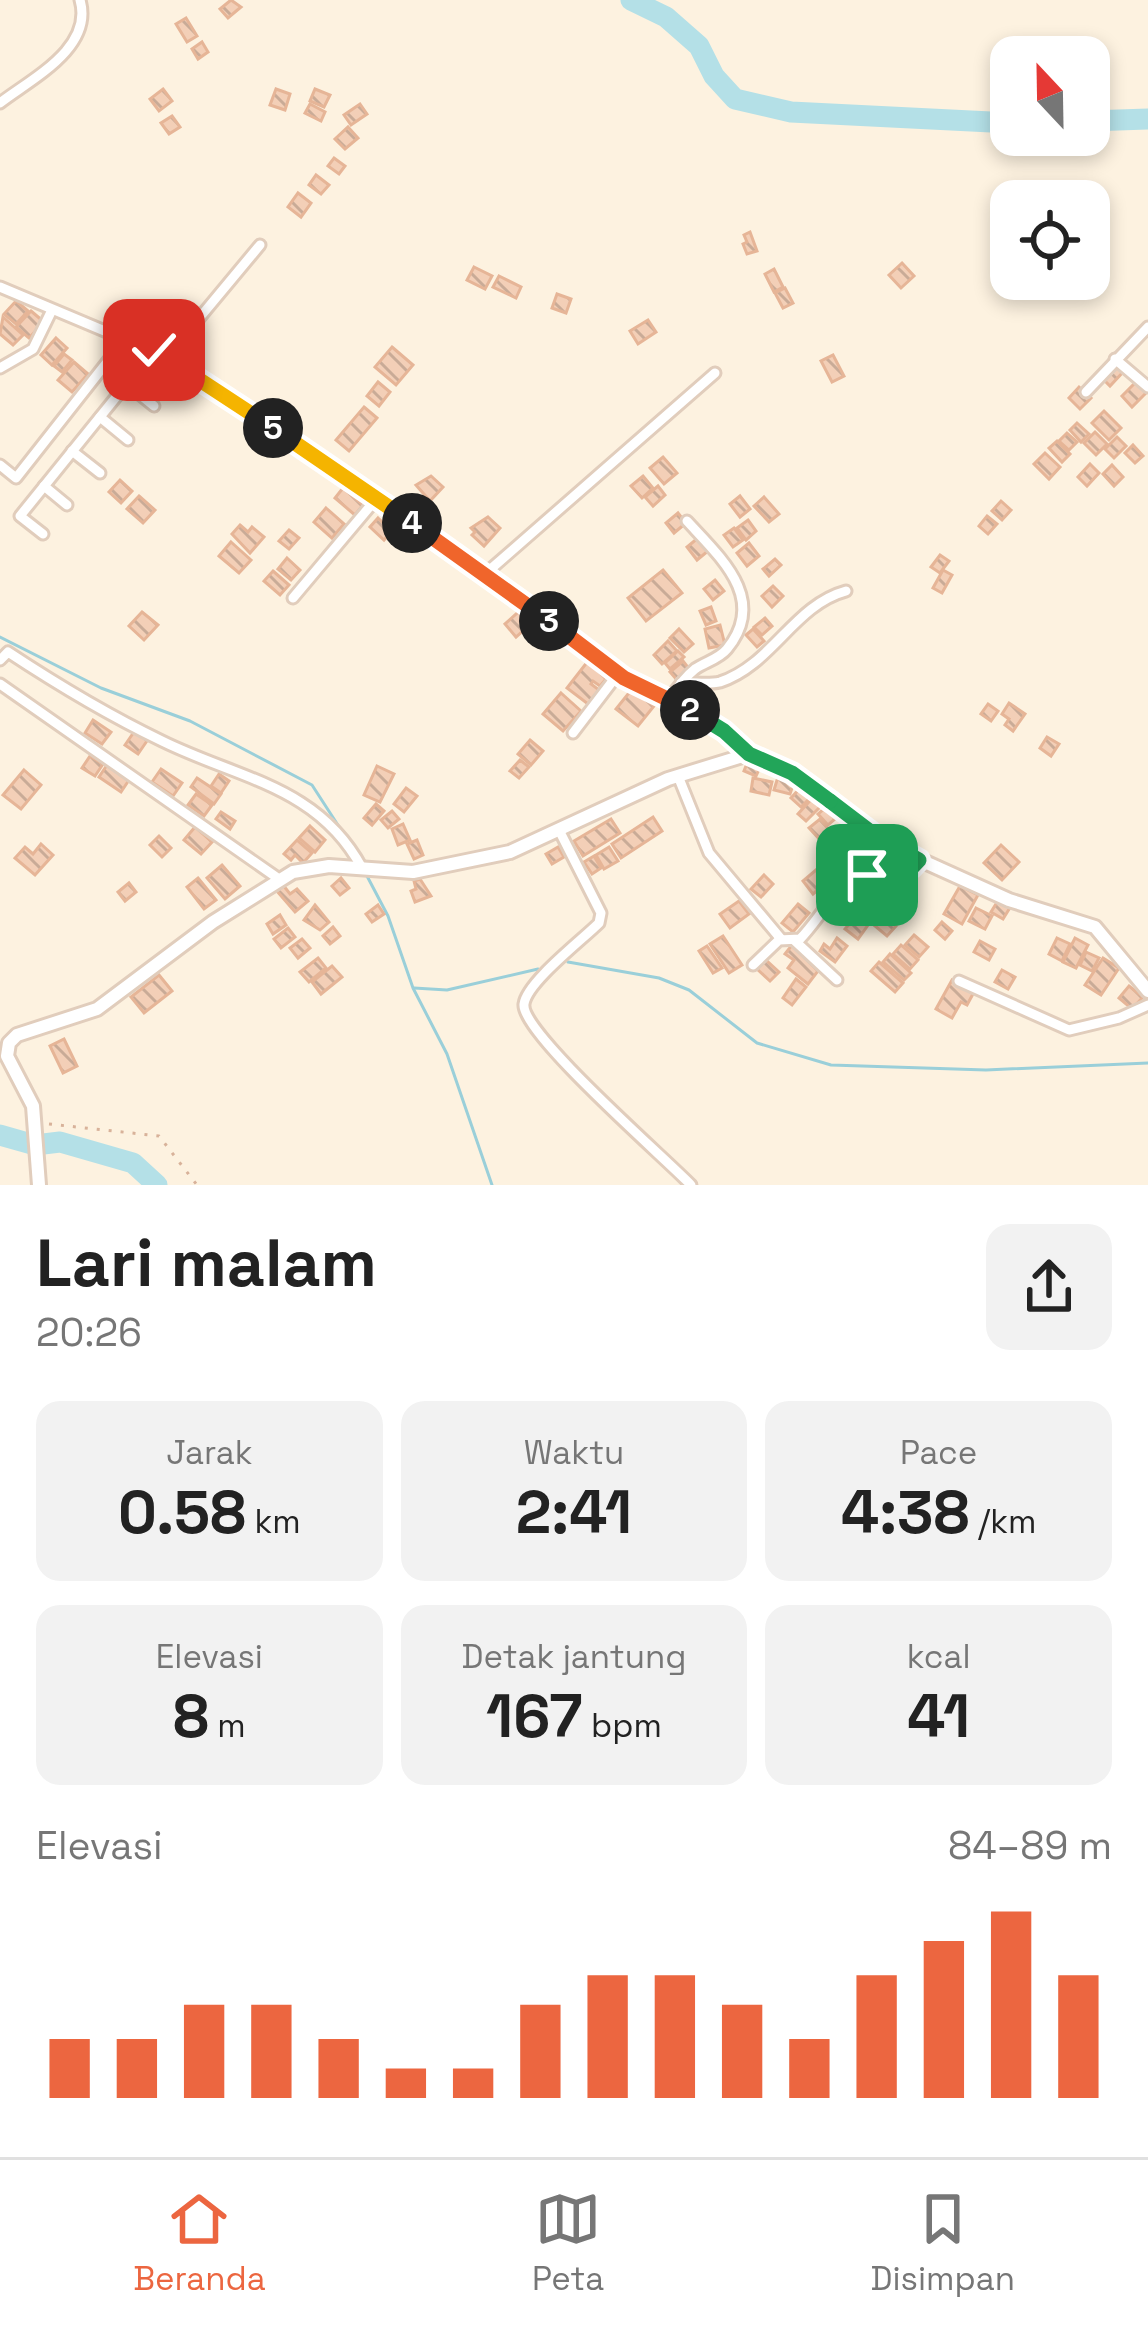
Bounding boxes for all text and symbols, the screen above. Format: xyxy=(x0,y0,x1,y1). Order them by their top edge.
north arrow xyxy=(990,36,1110,156)
map controls xyxy=(990,36,1110,300)
button: locate xyxy=(990,180,1110,300)
pin xyxy=(103,299,205,401)
icon: check xyxy=(121,317,187,383)
pin: 5 xyxy=(243,398,303,458)
text: 5 xyxy=(263,407,283,449)
pin: 4 xyxy=(382,493,442,553)
text: 4 xyxy=(402,502,423,544)
pin: 3 xyxy=(519,591,579,651)
text: 3 xyxy=(539,600,559,642)
pin: 2 xyxy=(660,680,720,740)
text: 2 xyxy=(680,689,700,731)
pin xyxy=(816,824,918,926)
icon: arrive xyxy=(834,842,900,908)
text: Lari malam xyxy=(36,1221,377,1305)
button: share xyxy=(986,1224,1112,1350)
text: 20:26 xyxy=(36,1308,142,1357)
text: Jarak xyxy=(166,1432,253,1474)
text: Waktu xyxy=(524,1432,624,1474)
text: Pace xyxy=(900,1432,977,1474)
text: 0.58 xyxy=(118,1474,246,1551)
text: 2:41 xyxy=(516,1474,632,1551)
text: 4:38 xyxy=(841,1474,970,1551)
text: km xyxy=(246,1501,301,1543)
text: /km xyxy=(970,1501,1036,1543)
text: Elevasi xyxy=(156,1636,263,1678)
text: Detak jantung xyxy=(462,1636,686,1678)
text: kcal xyxy=(907,1636,971,1678)
text: 8 xyxy=(173,1678,209,1755)
text: 167 xyxy=(486,1678,583,1755)
text: 41 xyxy=(907,1678,970,1755)
text: m xyxy=(209,1705,246,1747)
text: bpm xyxy=(583,1705,662,1747)
text: Elevasi xyxy=(36,1821,163,1870)
text: 84–89 m xyxy=(948,1821,1112,1870)
tab: Beranda xyxy=(133,2186,266,2300)
tab: Peta xyxy=(532,2186,604,2300)
tab: Disimpan xyxy=(871,2186,1015,2300)

